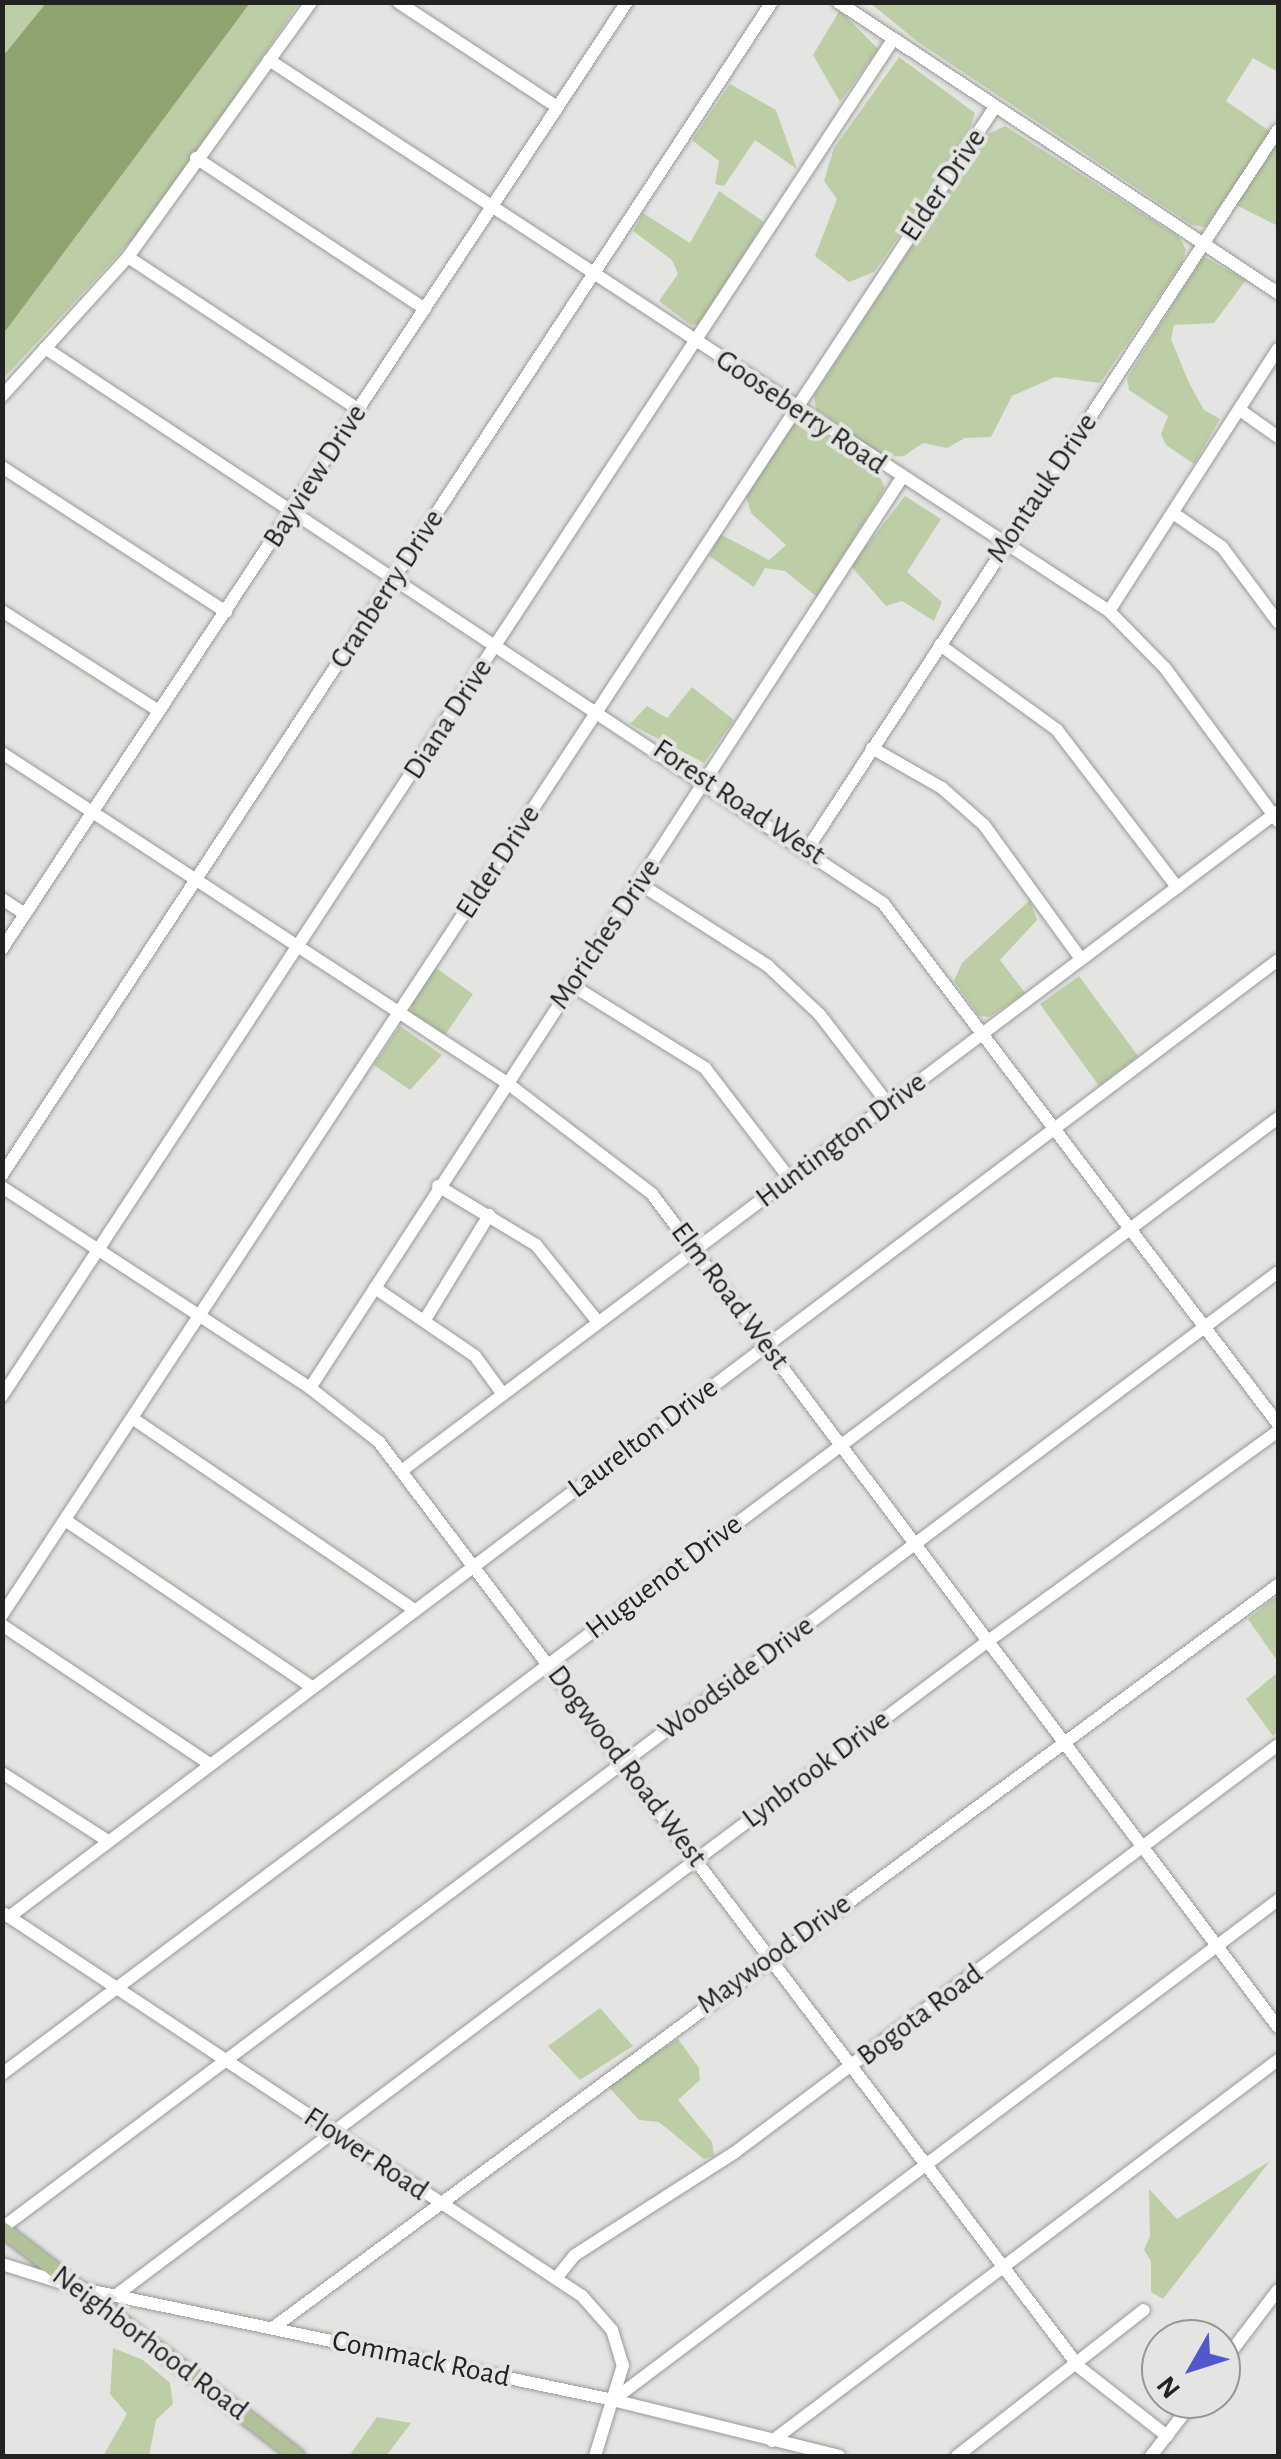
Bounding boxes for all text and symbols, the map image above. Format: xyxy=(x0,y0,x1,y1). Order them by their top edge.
street label: Elder Drive xyxy=(892,122,994,248)
street label: Gooseberry Road xyxy=(709,342,893,482)
street label: Bayview Drive xyxy=(255,398,375,554)
street label: Montauk Drive xyxy=(979,406,1105,570)
street label: Cranberry Drive xyxy=(322,503,452,675)
street label: Diana Drive xyxy=(396,652,500,786)
street label: Forest Road West xyxy=(646,731,832,873)
street label: Elder Drive xyxy=(448,798,548,926)
street label: Moriches Drive xyxy=(541,852,669,1016)
street label: Huntington Drive xyxy=(749,1064,933,1216)
street label: Elm Road West xyxy=(663,1215,797,1377)
street label: Laurelton Drive xyxy=(561,1370,725,1506)
street label: Huguenot Drive xyxy=(579,1507,749,1647)
street label: Woodside Drive xyxy=(651,1608,821,1748)
street label: Dogwood Road West xyxy=(539,1658,715,1874)
street label: Lynbrook Drive xyxy=(735,1702,897,1836)
street label: Maywood Drive xyxy=(690,1886,858,2022)
street label: Bogota Road xyxy=(850,1956,990,2074)
street label: Flower Road xyxy=(297,2099,435,2209)
street label: Neighborhood Road xyxy=(45,2258,255,2428)
north arrow xyxy=(1141,2319,1241,2419)
street label: Commack Road xyxy=(329,2323,513,2395)
text: N xyxy=(1152,2370,1186,2403)

